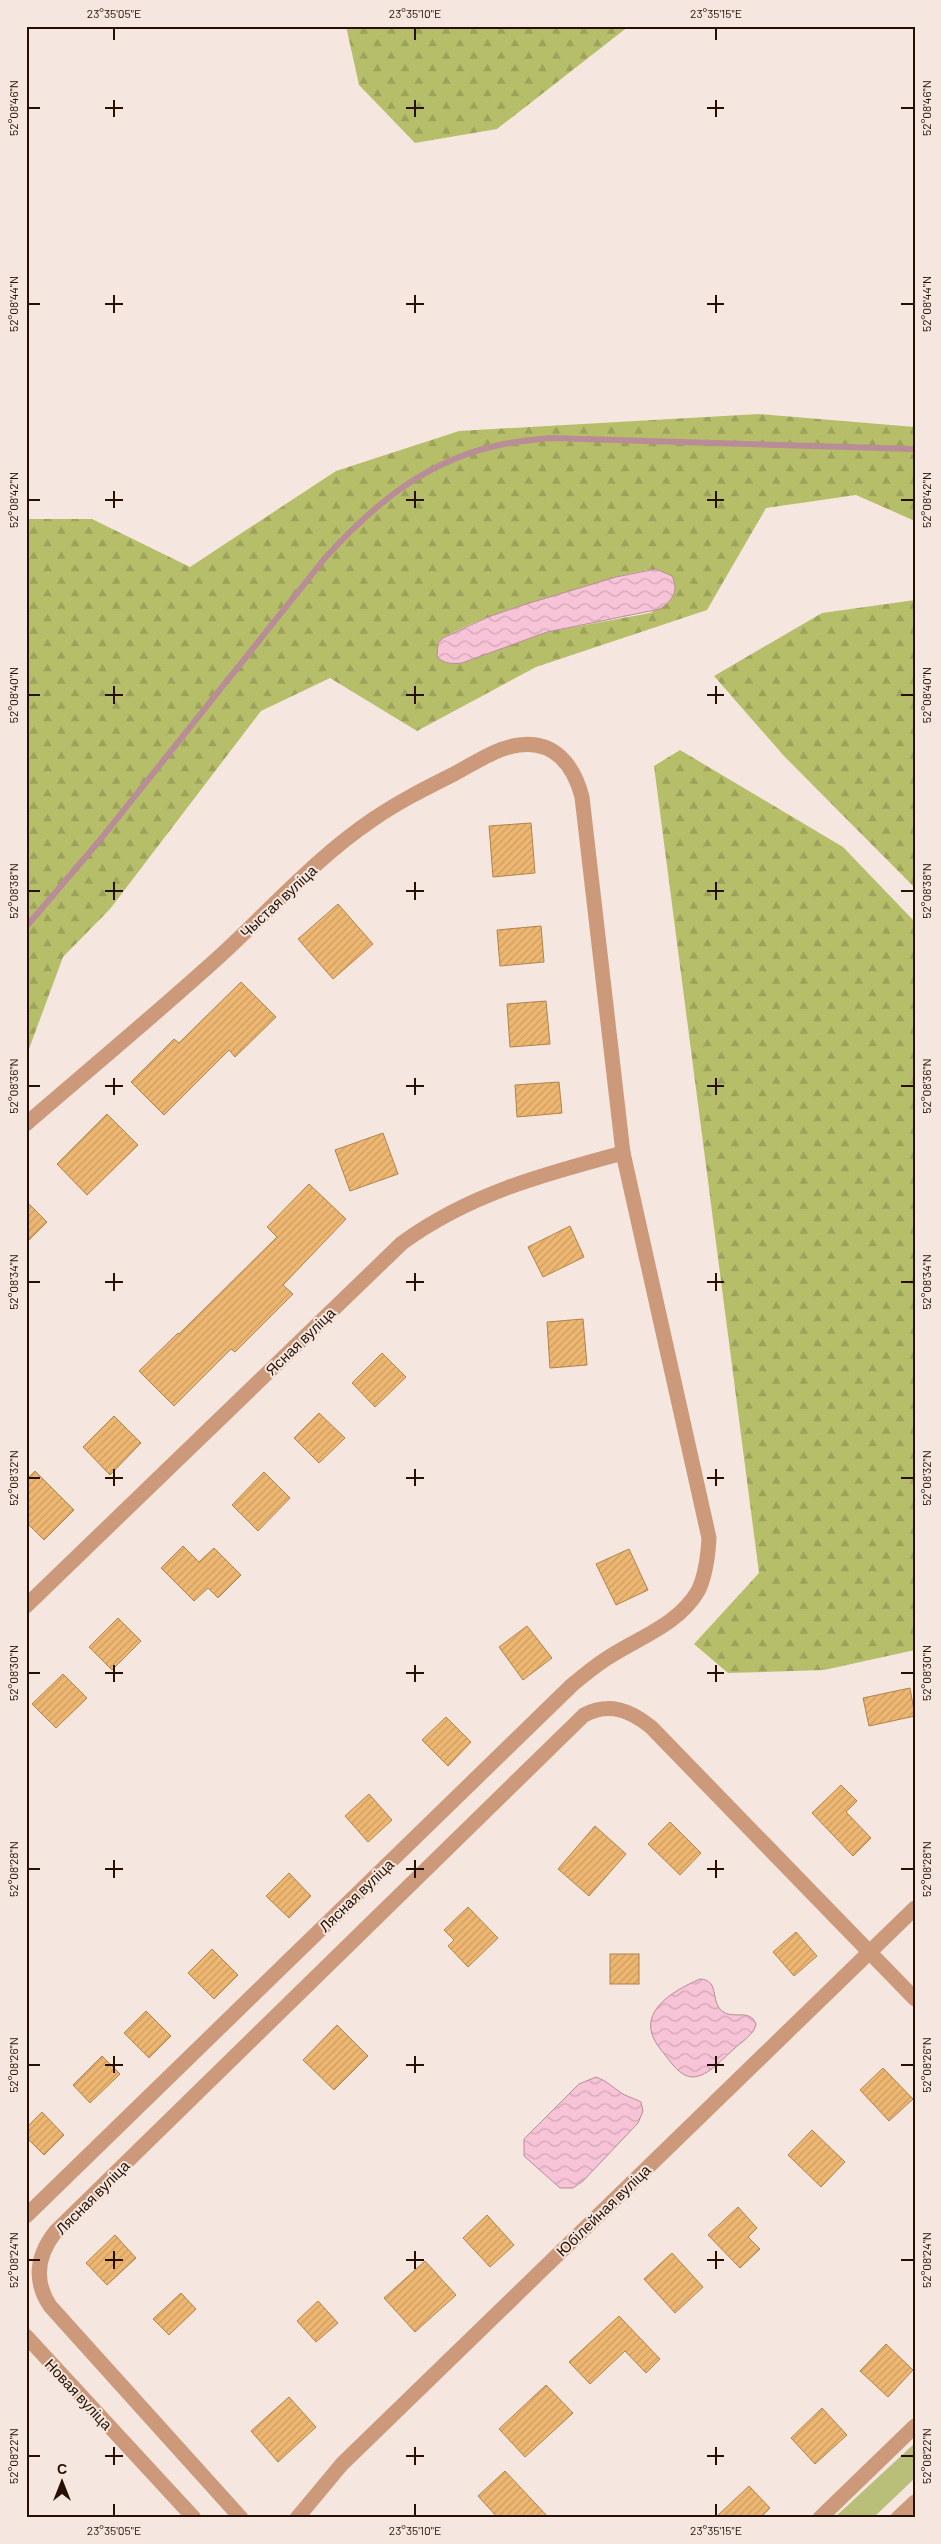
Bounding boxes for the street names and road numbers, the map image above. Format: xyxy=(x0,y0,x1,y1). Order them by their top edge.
street label: Чыстая вуліца xyxy=(236,860,321,941)
street label: Ясная вуліца xyxy=(261,1303,339,1379)
street label: Лясная вуліца xyxy=(315,1854,398,1935)
street label: Лясная вуліца xyxy=(51,2156,133,2238)
street label: Юбілейная вуліца xyxy=(552,2160,654,2260)
street label: Новая вуліца xyxy=(42,2355,117,2434)

